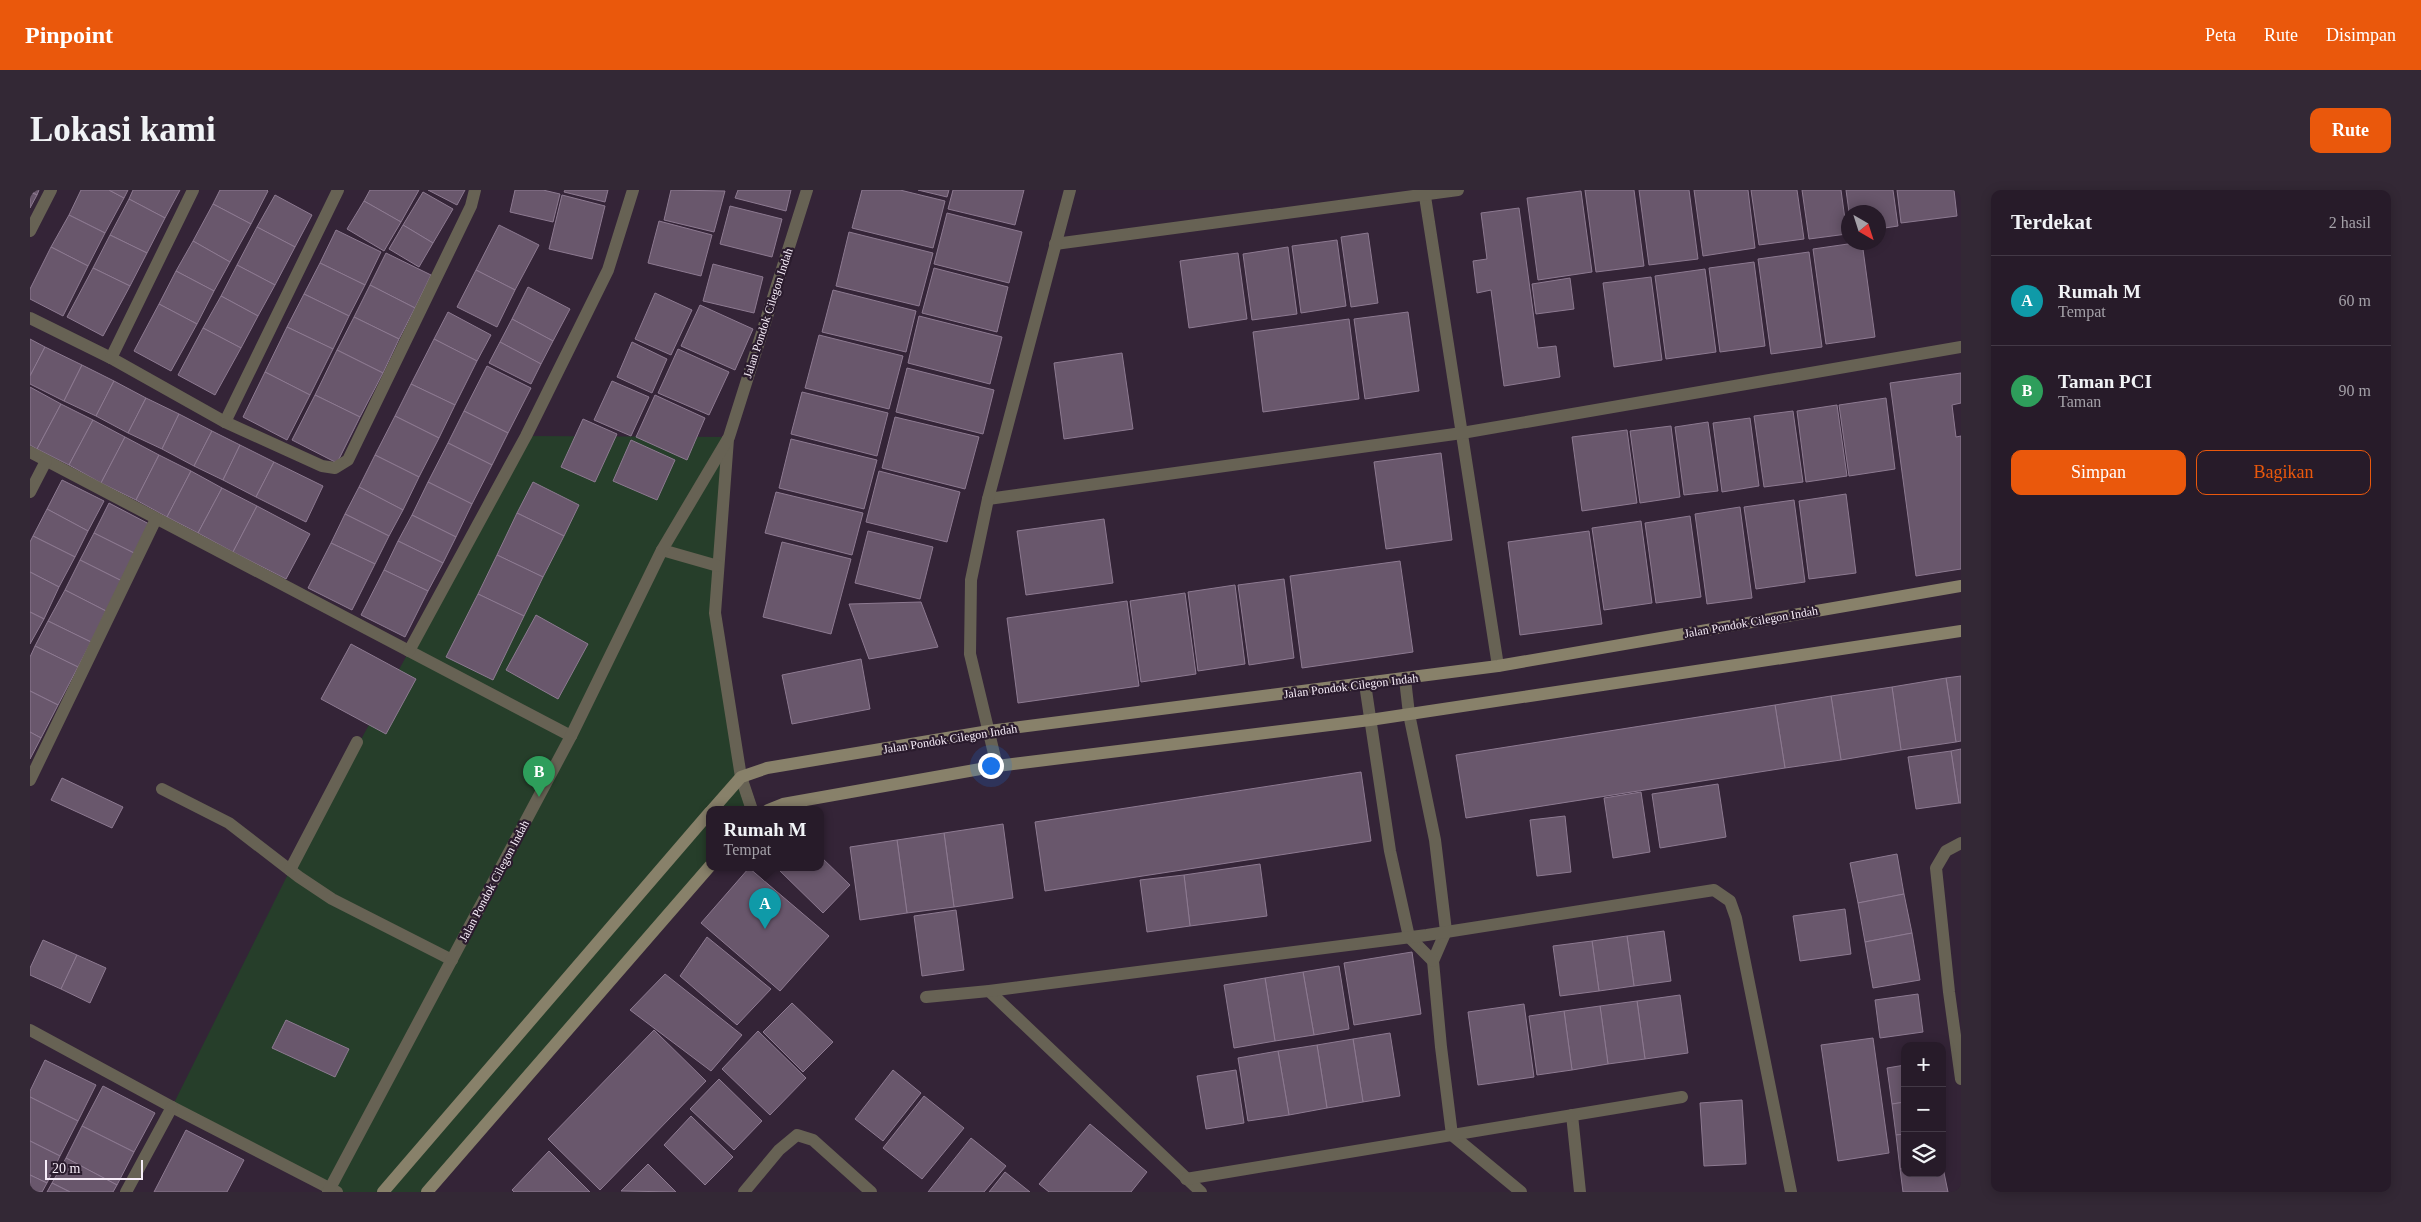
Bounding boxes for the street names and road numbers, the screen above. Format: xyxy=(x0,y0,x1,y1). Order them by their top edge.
street label: Jalan Pondok Cilegon Indah xyxy=(740,246,796,380)
street label: Jalan Pondok Cilegon Indah xyxy=(1683,603,1819,641)
street label: Jalan Pondok Cilegon Indah xyxy=(1283,671,1419,701)
street label: Jalan Pondok Cilegon Indah xyxy=(882,721,1018,757)
street label: Jalan Pondok Cilegon Indah xyxy=(456,818,532,944)

